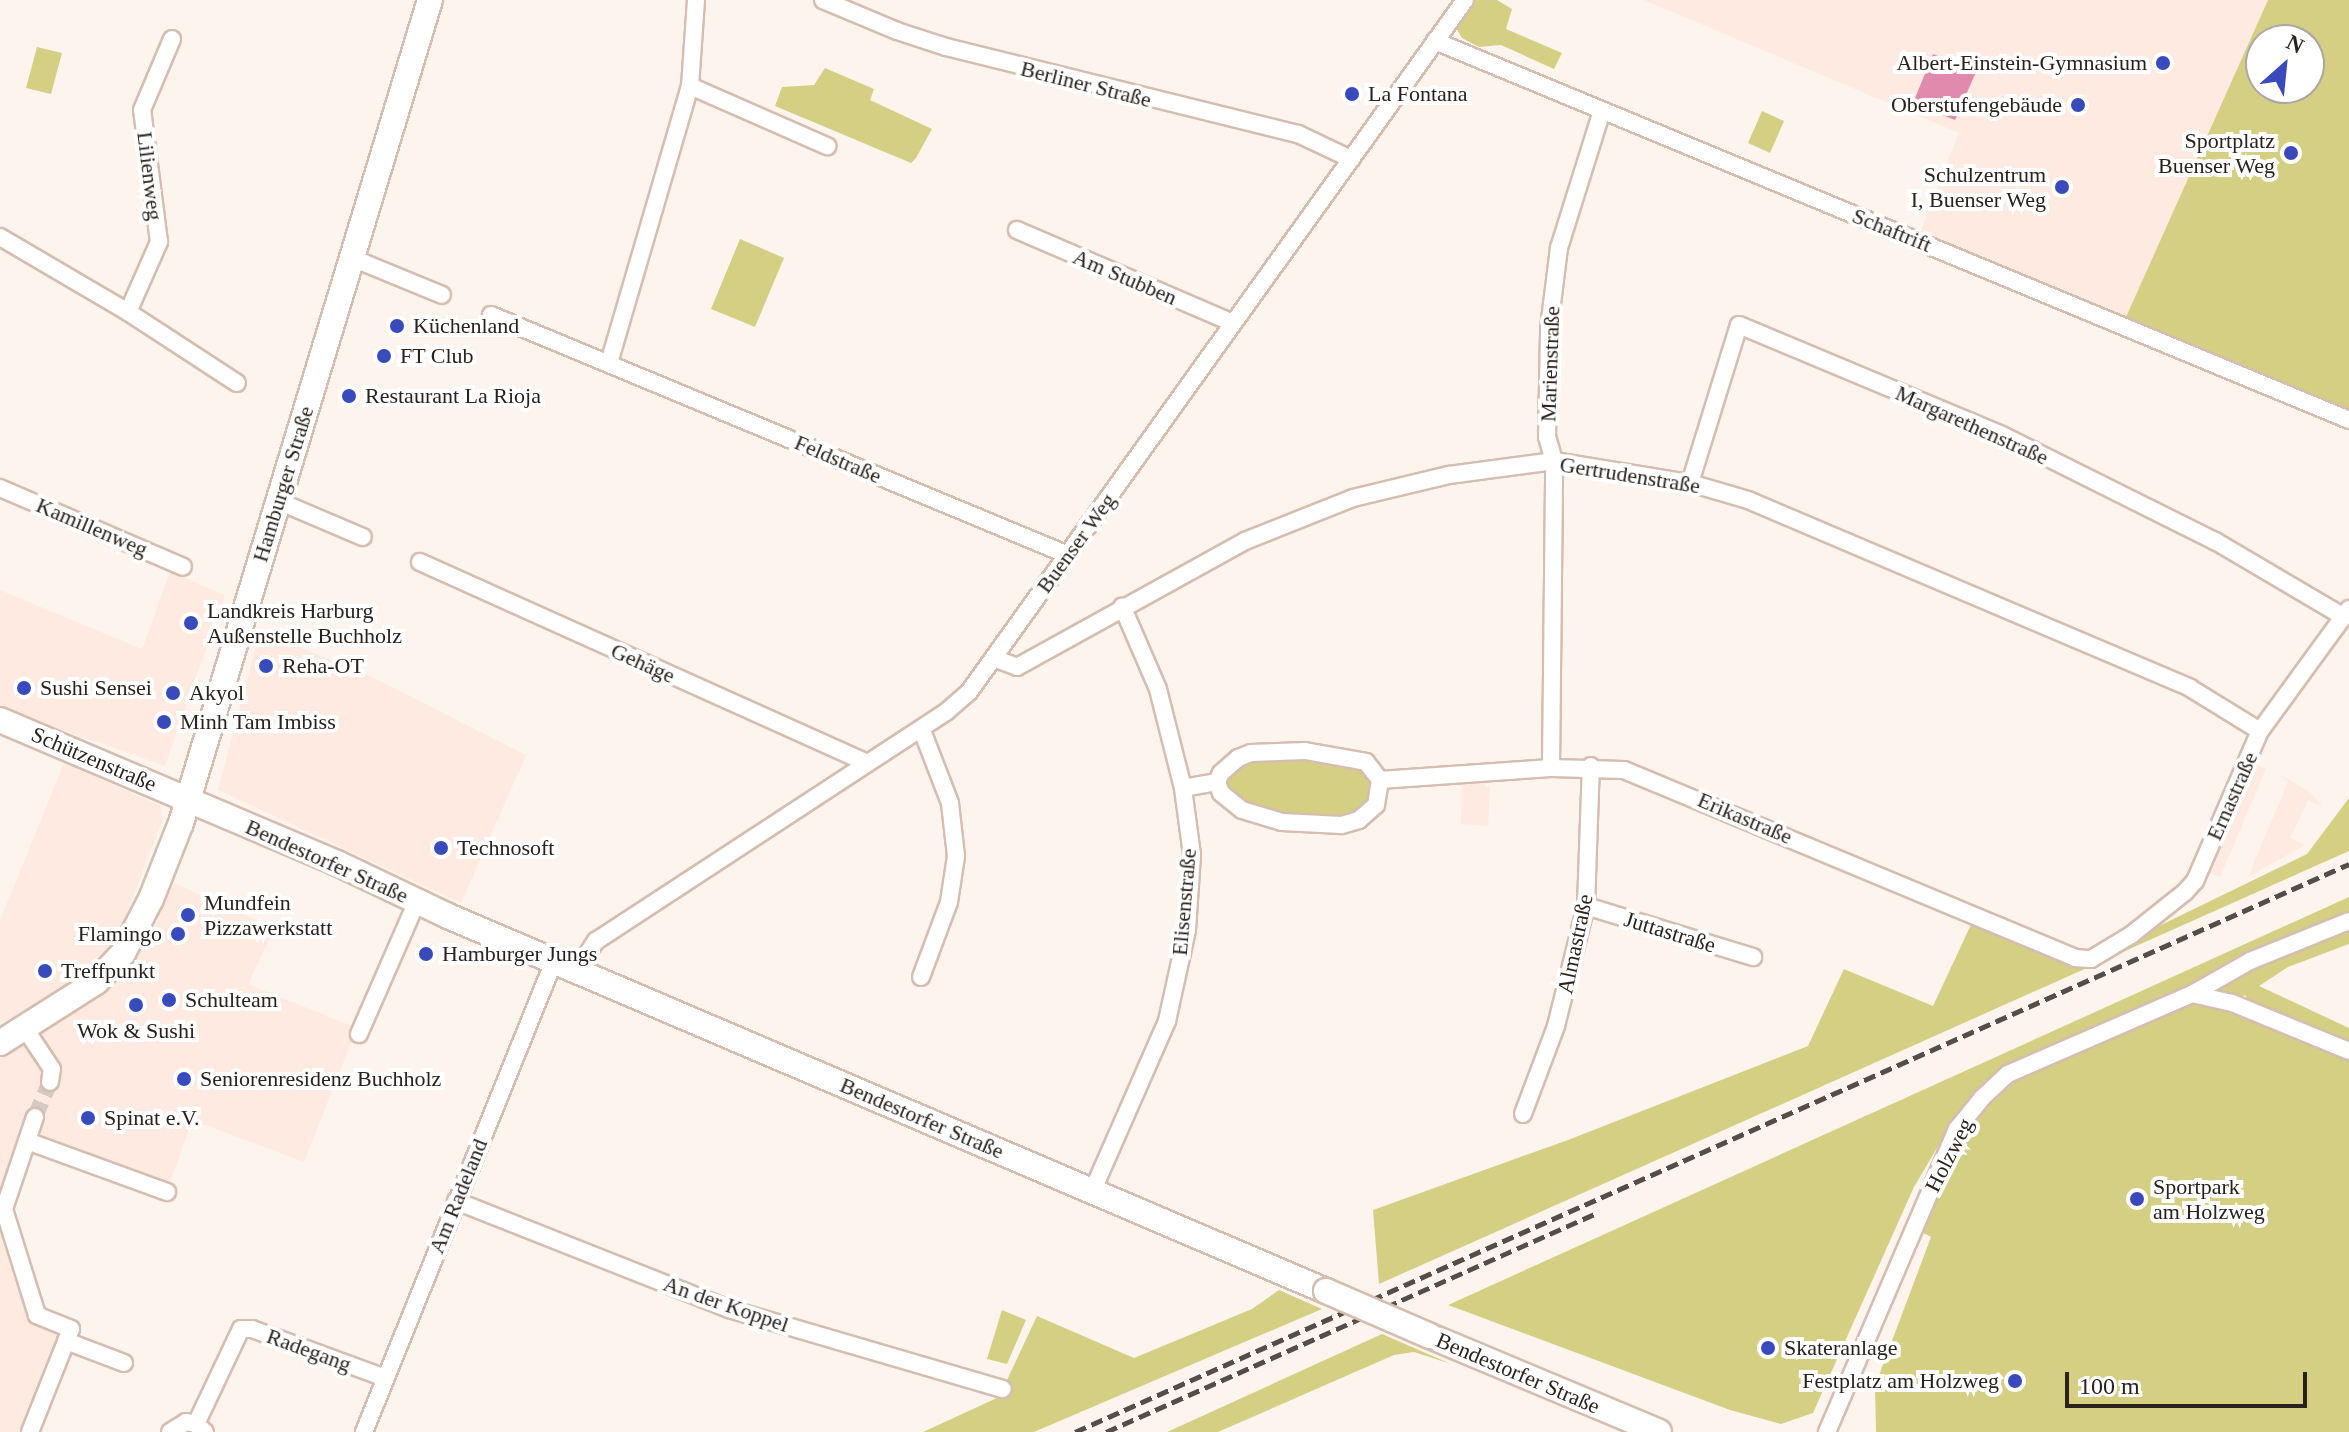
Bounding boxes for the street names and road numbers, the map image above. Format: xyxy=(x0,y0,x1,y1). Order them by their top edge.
street label: Berliner Straße xyxy=(1018,55,1154,113)
street label: Lilienweg xyxy=(131,130,169,222)
street label: Schaftrift xyxy=(1849,202,1935,258)
street label: Am Stubben xyxy=(1069,243,1181,311)
street label: Marienstraße xyxy=(1535,306,1565,422)
street label: Margarethenstraße xyxy=(1891,379,2053,471)
street label: Hamburger Straße xyxy=(247,403,319,565)
street label: Feldstraße xyxy=(791,429,885,489)
street label: Gertrudenstraße xyxy=(1558,451,1702,499)
street label: Buenser Weg xyxy=(1031,488,1121,598)
street label: Kamillenweg xyxy=(32,492,152,562)
street label: Gehäge xyxy=(607,637,679,689)
street label: Schützenstraße xyxy=(28,721,160,797)
street label: Ernastraße xyxy=(2201,748,2263,844)
street label: Erikastraße xyxy=(1694,786,1796,850)
street label: Bendestorfer Straße xyxy=(242,813,412,909)
street label: Elisenstraße xyxy=(1166,847,1202,957)
street label: Almastraße xyxy=(1552,892,1598,996)
street label: Juttastraße xyxy=(1621,906,1719,958)
street label: Bendestorfer Straße xyxy=(836,1072,1008,1164)
street label: Holzweg xyxy=(1919,1114,1979,1196)
street label: Am Radeland xyxy=(423,1135,493,1257)
street label: An der Koppel xyxy=(660,1270,792,1338)
street label: Radegang xyxy=(263,1323,355,1377)
street label: Bendestorfer Straße xyxy=(1432,1327,1604,1419)

